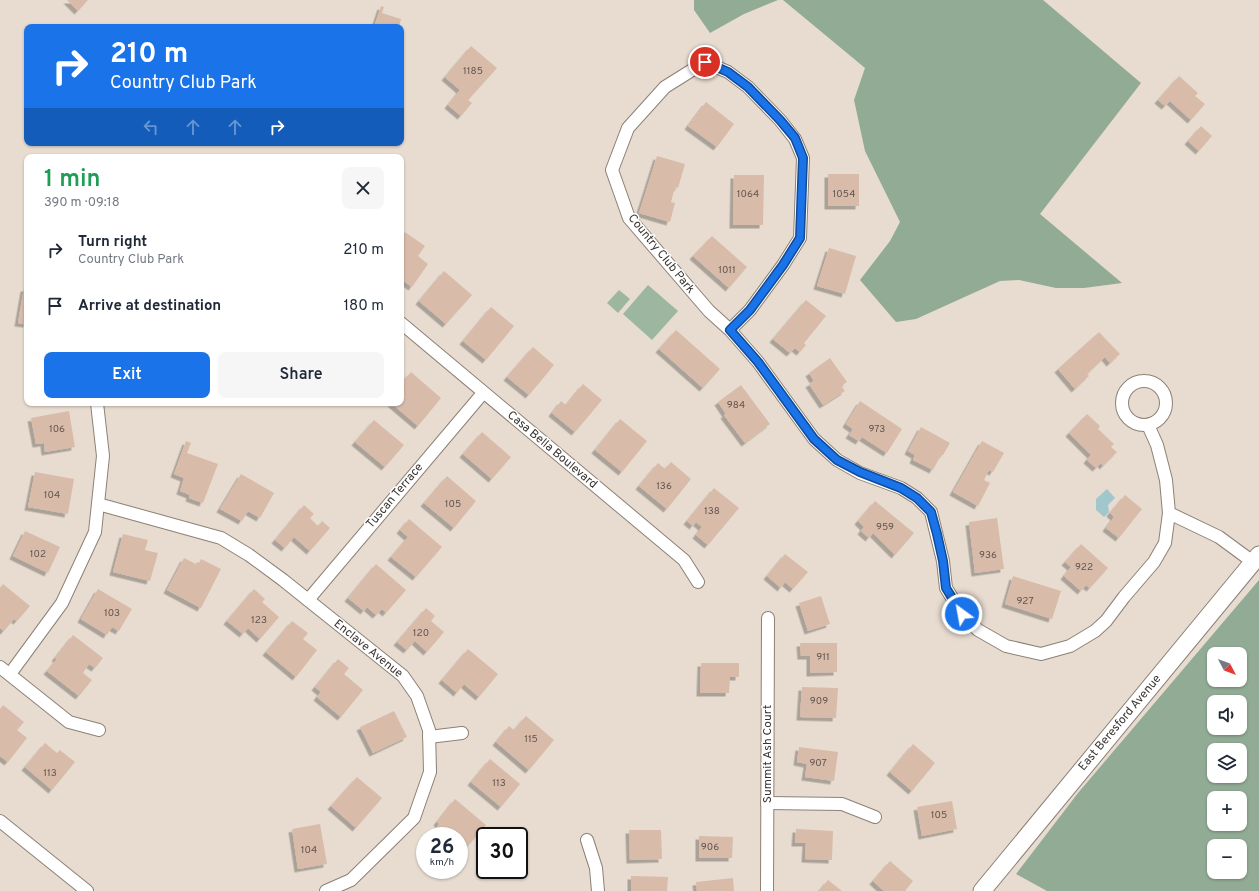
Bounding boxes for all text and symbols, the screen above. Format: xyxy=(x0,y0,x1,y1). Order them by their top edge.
text: 210 m xyxy=(110,37,188,73)
icon: right xyxy=(44,40,96,92)
pin xyxy=(688,45,722,79)
icon: arrive xyxy=(694,51,716,73)
house number: 1185 xyxy=(463,65,483,78)
text: Country Club Park xyxy=(110,72,257,95)
icon: left xyxy=(140,116,162,138)
icon: ahead xyxy=(182,116,204,138)
icon: ahead xyxy=(224,116,246,138)
icon: right xyxy=(266,116,288,138)
text: 1 min xyxy=(44,165,101,195)
button: close xyxy=(342,167,384,209)
house number: 1064 xyxy=(737,188,759,201)
house number: 1054 xyxy=(833,188,855,201)
text: 390 m · 09:18 xyxy=(44,195,120,211)
street label: Country Club Park xyxy=(624,211,698,297)
text: Turn right xyxy=(78,233,147,252)
icon: right xyxy=(44,239,66,261)
text: 210 m xyxy=(343,241,384,260)
text: Country Club Park xyxy=(78,252,184,268)
house number: 1011 xyxy=(718,264,736,277)
icon: arrive xyxy=(44,295,66,317)
text: Arrive at destination xyxy=(78,297,221,316)
text: 180 m xyxy=(344,297,384,316)
button: Exit xyxy=(44,352,210,398)
button: Share xyxy=(218,352,384,398)
house number: 984 xyxy=(727,399,745,412)
street label: Casa Bella Boulevard xyxy=(504,408,600,492)
house number: 106 xyxy=(49,423,65,436)
house number: 973 xyxy=(869,423,885,436)
street label: Tuscan Terrace xyxy=(363,460,427,532)
house number: 136 xyxy=(656,480,672,493)
house number: 104 xyxy=(44,489,60,502)
house number: 105 xyxy=(445,498,461,511)
house number: 138 xyxy=(704,505,720,518)
house number: 959 xyxy=(876,521,894,534)
house number: 102 xyxy=(30,548,46,561)
house number: 936 xyxy=(979,549,997,562)
house number: 922 xyxy=(1075,561,1093,574)
position arrow xyxy=(941,593,983,635)
house number: 927 xyxy=(1016,595,1034,608)
house number: 103 xyxy=(104,607,120,620)
house number: 123 xyxy=(251,614,267,627)
street label: Enclave Avenue xyxy=(330,616,406,682)
house number: 120 xyxy=(413,627,429,640)
north arrow xyxy=(1207,647,1247,687)
map controls xyxy=(1207,647,1247,879)
house number: 911 xyxy=(816,651,830,664)
street label: East Beresford Avenue xyxy=(1075,672,1165,774)
house number: 909 xyxy=(810,695,828,708)
button: sound xyxy=(1207,695,1247,735)
street label: Summit Ash Court xyxy=(760,705,776,803)
house number: 115 xyxy=(524,733,538,746)
button: layers xyxy=(1207,743,1247,783)
house number: 907 xyxy=(809,757,827,770)
house number: 113 xyxy=(43,767,57,780)
house number: 113 xyxy=(492,777,506,790)
button: + xyxy=(1207,791,1247,831)
house number: 105 xyxy=(931,809,947,822)
speed limit sign: 30 xyxy=(476,827,528,879)
text: 26 xyxy=(430,835,454,861)
button: − xyxy=(1207,839,1247,879)
house number: 906 xyxy=(701,841,719,854)
house number: 104 xyxy=(301,844,317,857)
text: km/h xyxy=(430,856,454,869)

